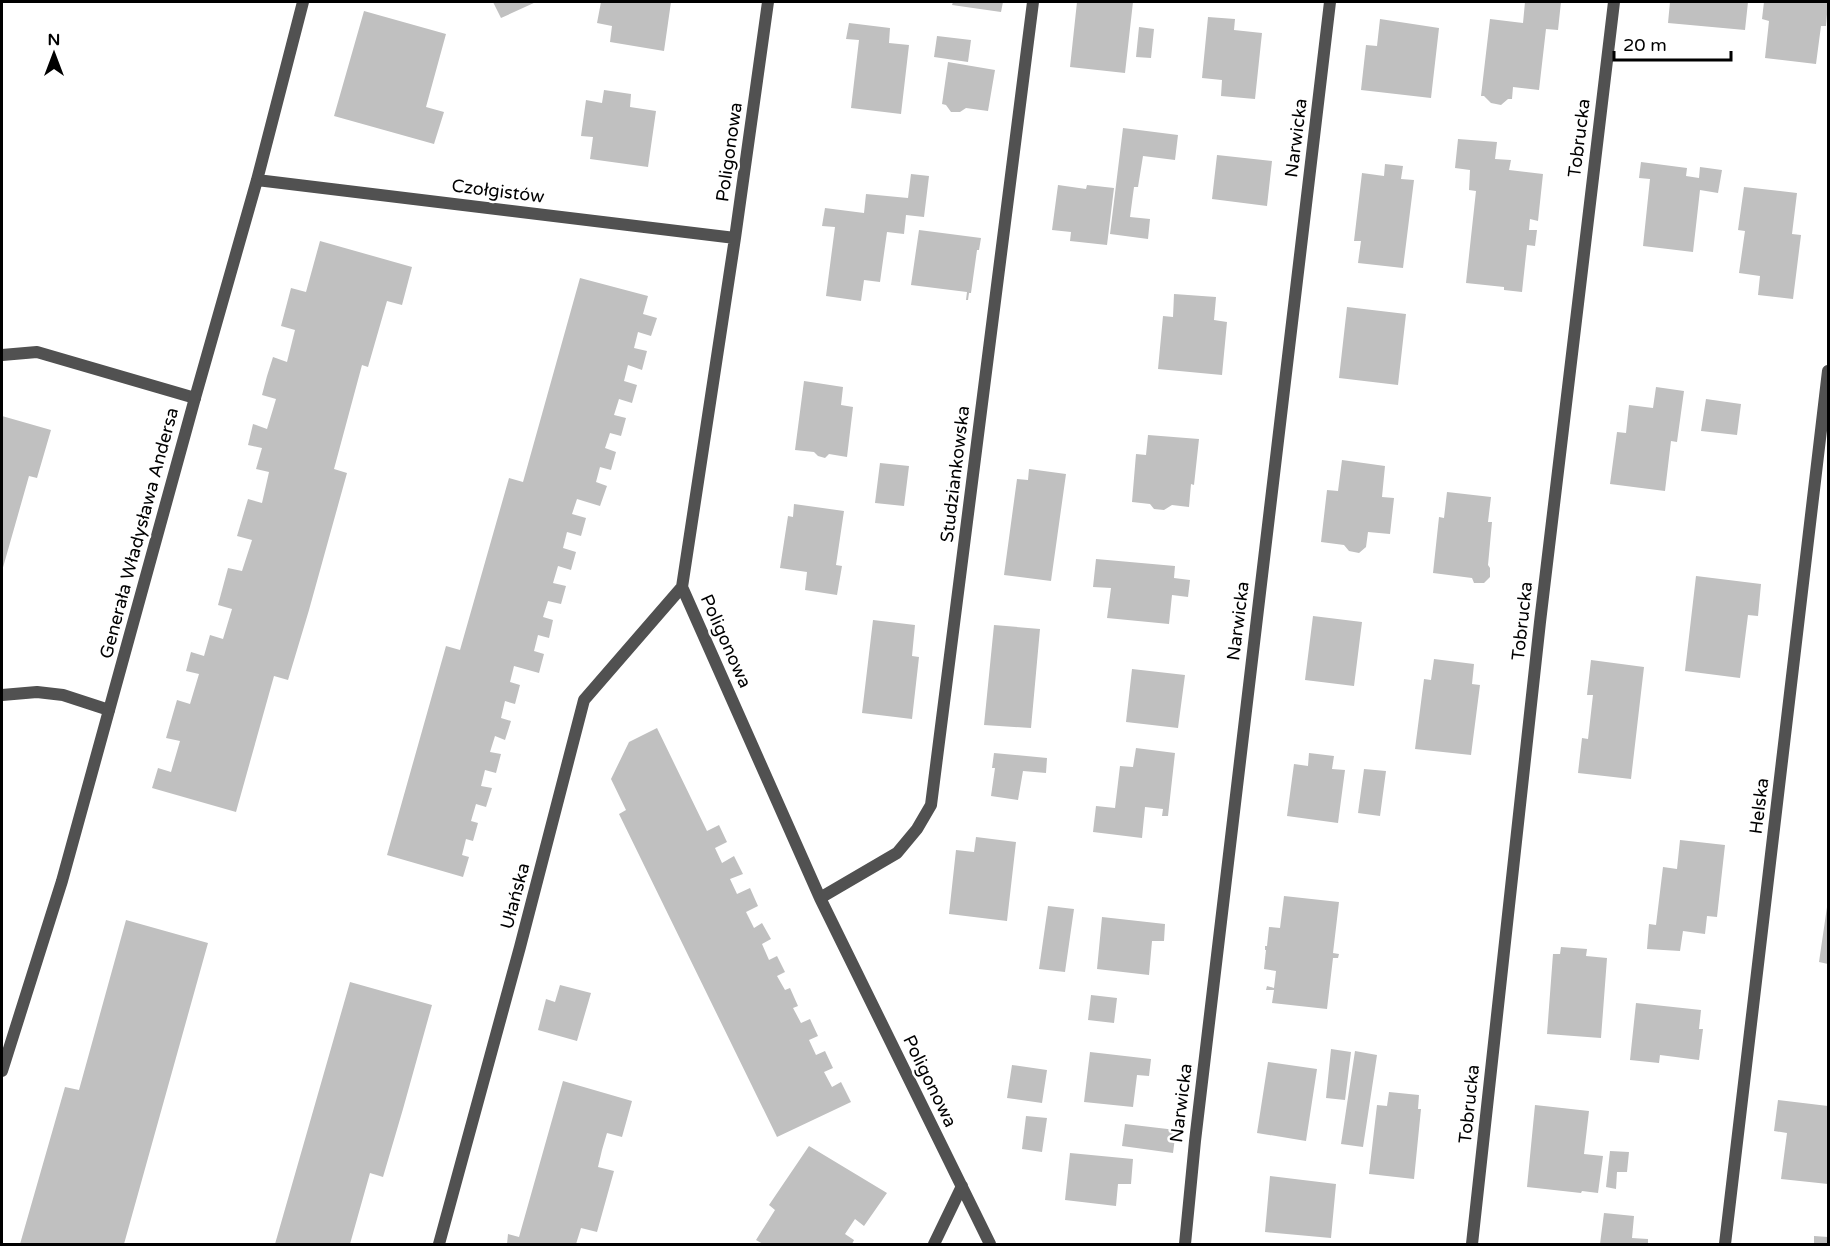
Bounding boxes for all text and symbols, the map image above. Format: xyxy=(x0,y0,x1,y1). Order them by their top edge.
north arrow xyxy=(24,24,84,84)
scale bar xyxy=(1614,24,1731,62)
text: N xyxy=(48,30,60,50)
text: 20 m xyxy=(1623,34,1667,56)
street label: Narwicka xyxy=(1280,97,1312,179)
street label: Tobrucka xyxy=(1563,97,1595,179)
street label: Poligonowa xyxy=(711,101,747,203)
street label: Czołgistów xyxy=(450,174,546,208)
street label: Studziankowska xyxy=(936,404,974,544)
street label: Generała Władysława Andersa xyxy=(95,405,183,661)
street label: Narwicka xyxy=(1222,580,1254,662)
street label: Tobrucka xyxy=(1507,580,1537,662)
street label: Poligonowa xyxy=(696,591,756,691)
street label: Helska xyxy=(1745,777,1773,835)
street label: Ułańska xyxy=(496,860,534,932)
street label: Poligonowa xyxy=(898,1031,962,1131)
street label: Narwicka xyxy=(1165,1062,1197,1144)
street label: Tobrucka xyxy=(1454,1063,1484,1145)

